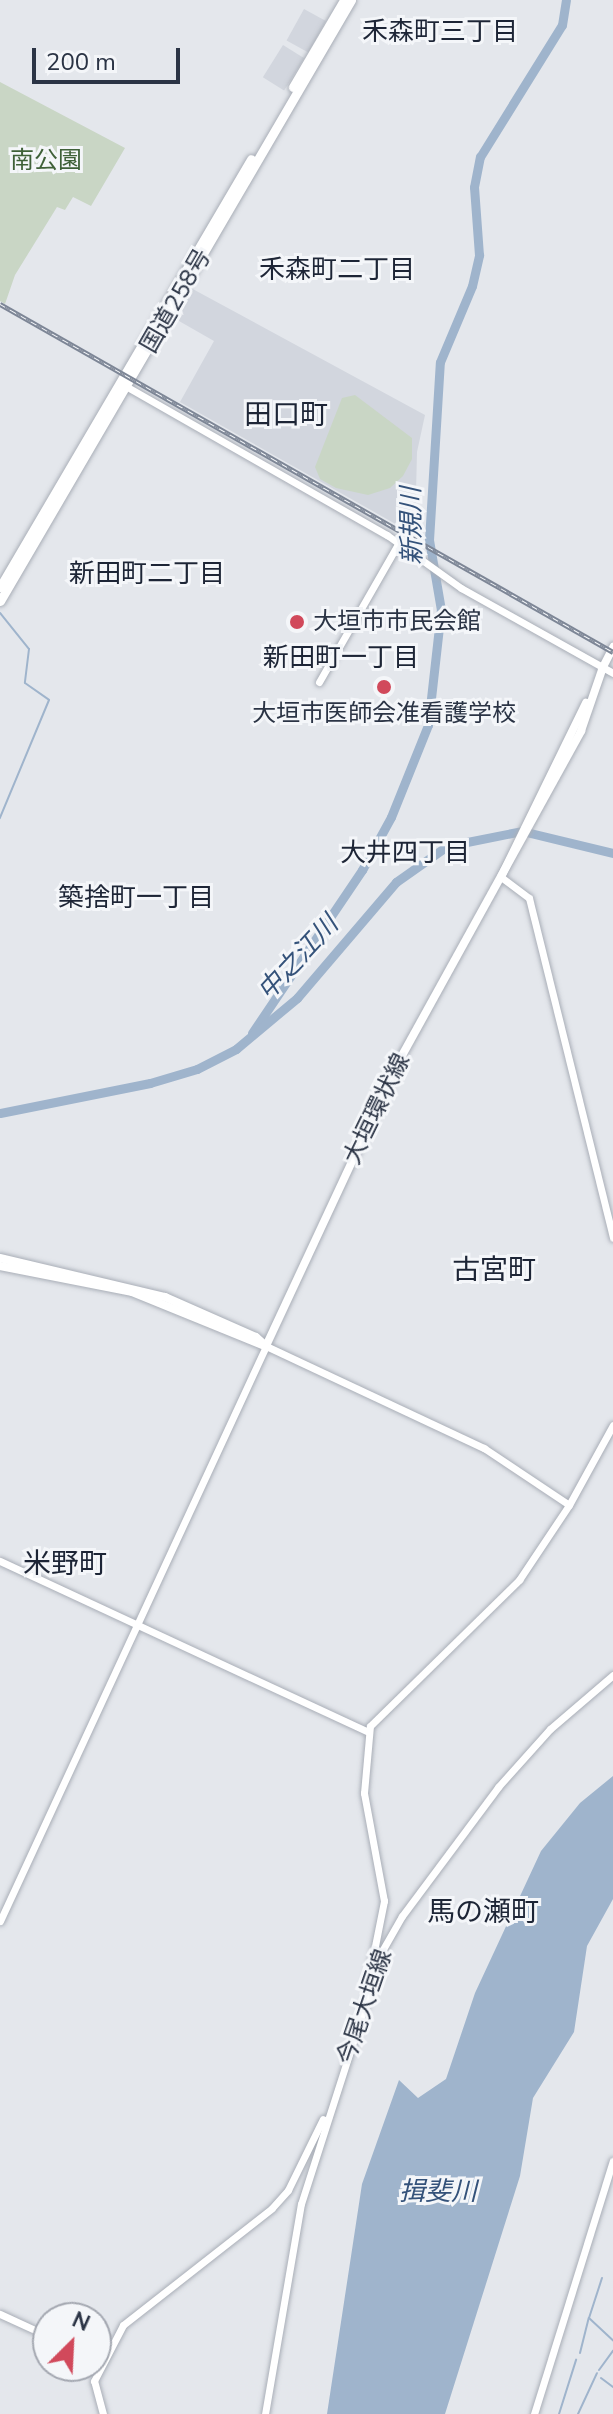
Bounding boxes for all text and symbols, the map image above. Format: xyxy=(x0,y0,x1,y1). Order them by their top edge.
district label: 禾森町三丁目 xyxy=(362,16,518,48)
scale bar xyxy=(36,32,184,82)
text: 200 m xyxy=(46,46,116,78)
park label: 南公園 xyxy=(10,147,82,175)
street label: 国道258号 xyxy=(135,244,217,358)
district label: 禾森町二丁目 xyxy=(259,254,415,286)
district label: 田口町 xyxy=(244,398,328,432)
water label: 新規川 xyxy=(396,487,428,565)
district label: 新田町二丁目 xyxy=(69,558,225,590)
place label: 大垣市市民会館 xyxy=(313,608,481,636)
marker: 大垣市市民会館 xyxy=(288,613,306,631)
district label: 新田町一丁目 xyxy=(263,642,419,674)
marker: 大垣市医師会准看護学校 xyxy=(375,678,393,696)
place label: 大垣市医師会准看護学校 xyxy=(252,700,516,728)
district label: 大井四丁目 xyxy=(340,837,470,869)
district label: 築捨町一丁目 xyxy=(58,882,214,914)
water label: 中之江川 xyxy=(251,909,345,1007)
street label: 大垣環状線 xyxy=(338,1049,416,1169)
district label: 古宮町 xyxy=(452,1253,536,1287)
district label: 米野町 xyxy=(23,1547,107,1581)
district label: 馬の瀬町 xyxy=(427,1895,539,1929)
street label: 今尾大垣線 xyxy=(332,1946,398,2068)
water label: 揖斐川 xyxy=(399,2176,477,2208)
north arrow xyxy=(32,2302,112,2382)
text: N xyxy=(67,2305,95,2339)

